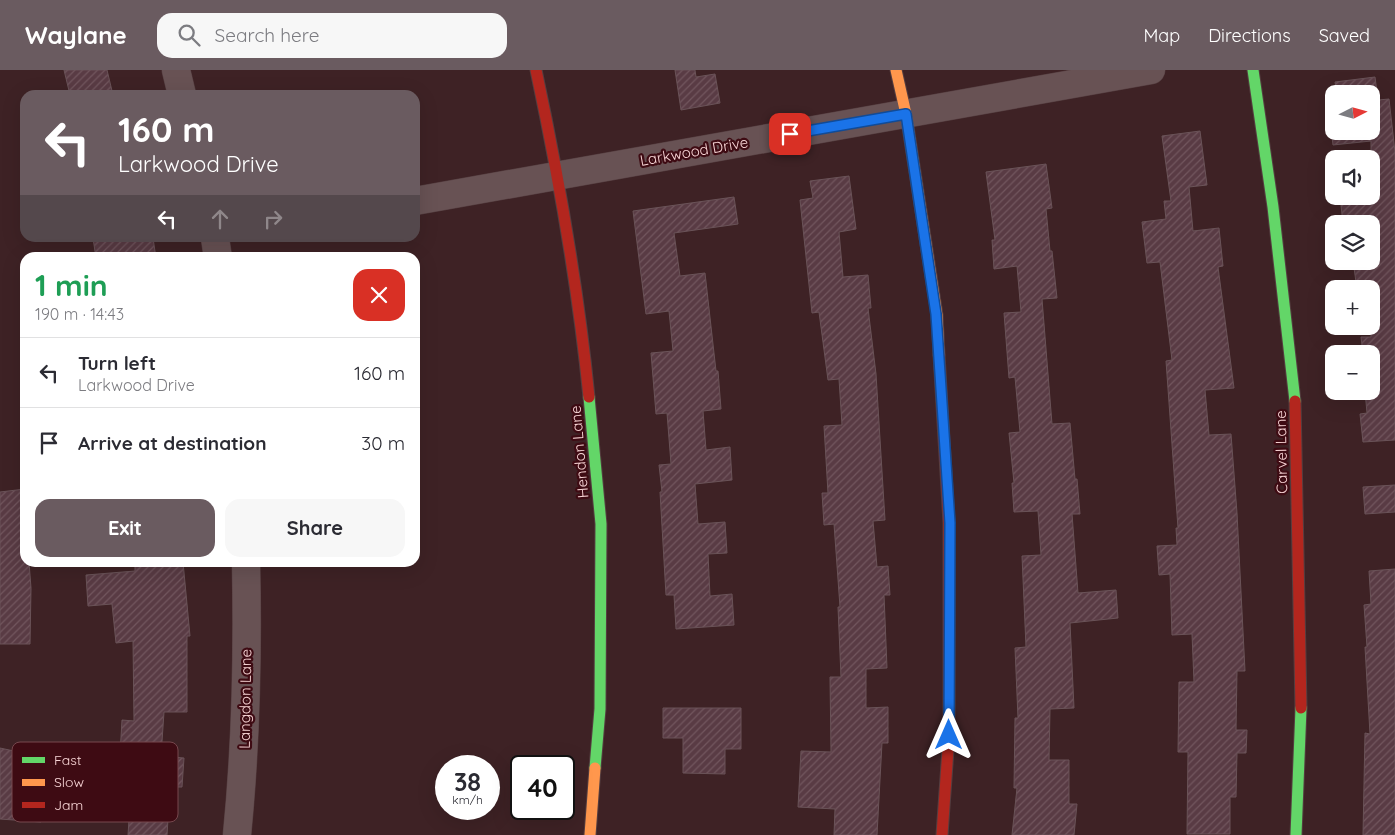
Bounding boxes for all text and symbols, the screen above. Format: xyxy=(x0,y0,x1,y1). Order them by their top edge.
search box xyxy=(157,13,507,58)
text: Waylane xyxy=(25,20,127,50)
icon: search xyxy=(175,21,203,49)
text: Search here xyxy=(215,23,319,47)
text: Map xyxy=(1143,24,1180,47)
text: Directions xyxy=(1208,24,1291,47)
text: Saved xyxy=(1319,24,1370,47)
north arrow xyxy=(1325,85,1380,140)
map controls xyxy=(1325,85,1380,400)
text: 160 m xyxy=(118,107,215,151)
icon: left xyxy=(35,110,100,175)
pin xyxy=(769,113,811,155)
icon: arrive xyxy=(776,120,804,148)
street label: Larkwood Drive xyxy=(638,132,750,170)
text: Larkwood Drive xyxy=(118,150,279,178)
button: sound xyxy=(1325,150,1380,205)
icon: left xyxy=(153,205,181,233)
icon: ahead xyxy=(206,205,234,233)
icon: right xyxy=(259,205,287,233)
button: layers xyxy=(1325,215,1380,270)
text: 1 min xyxy=(35,266,108,304)
button: close xyxy=(353,269,405,321)
button: + xyxy=(1325,280,1380,335)
text: 190 m · 14:43 xyxy=(35,304,124,324)
button: − xyxy=(1325,345,1380,400)
text: Turn left xyxy=(78,351,156,375)
icon: left xyxy=(35,359,63,387)
text: 160 m xyxy=(354,361,405,385)
text: Larkwood Drive xyxy=(78,375,195,395)
street label: Hendon Lane xyxy=(565,405,593,499)
street label: Carvel Lane xyxy=(1271,410,1291,494)
icon: arrive xyxy=(35,429,63,457)
text: Arrive at destination xyxy=(78,431,267,455)
text: 30 m xyxy=(361,431,405,455)
button: Exit xyxy=(35,499,215,557)
button: Share xyxy=(225,499,405,557)
street label: Langdon Lane xyxy=(235,649,255,749)
position arrow xyxy=(922,708,974,760)
legend xyxy=(12,742,178,822)
text: Fast xyxy=(54,751,82,769)
speed limit sign: 40 xyxy=(510,755,575,820)
text: 38 xyxy=(454,766,481,797)
text: Slow xyxy=(54,773,84,791)
text: km/h xyxy=(452,792,483,807)
text: Jam xyxy=(54,796,83,814)

